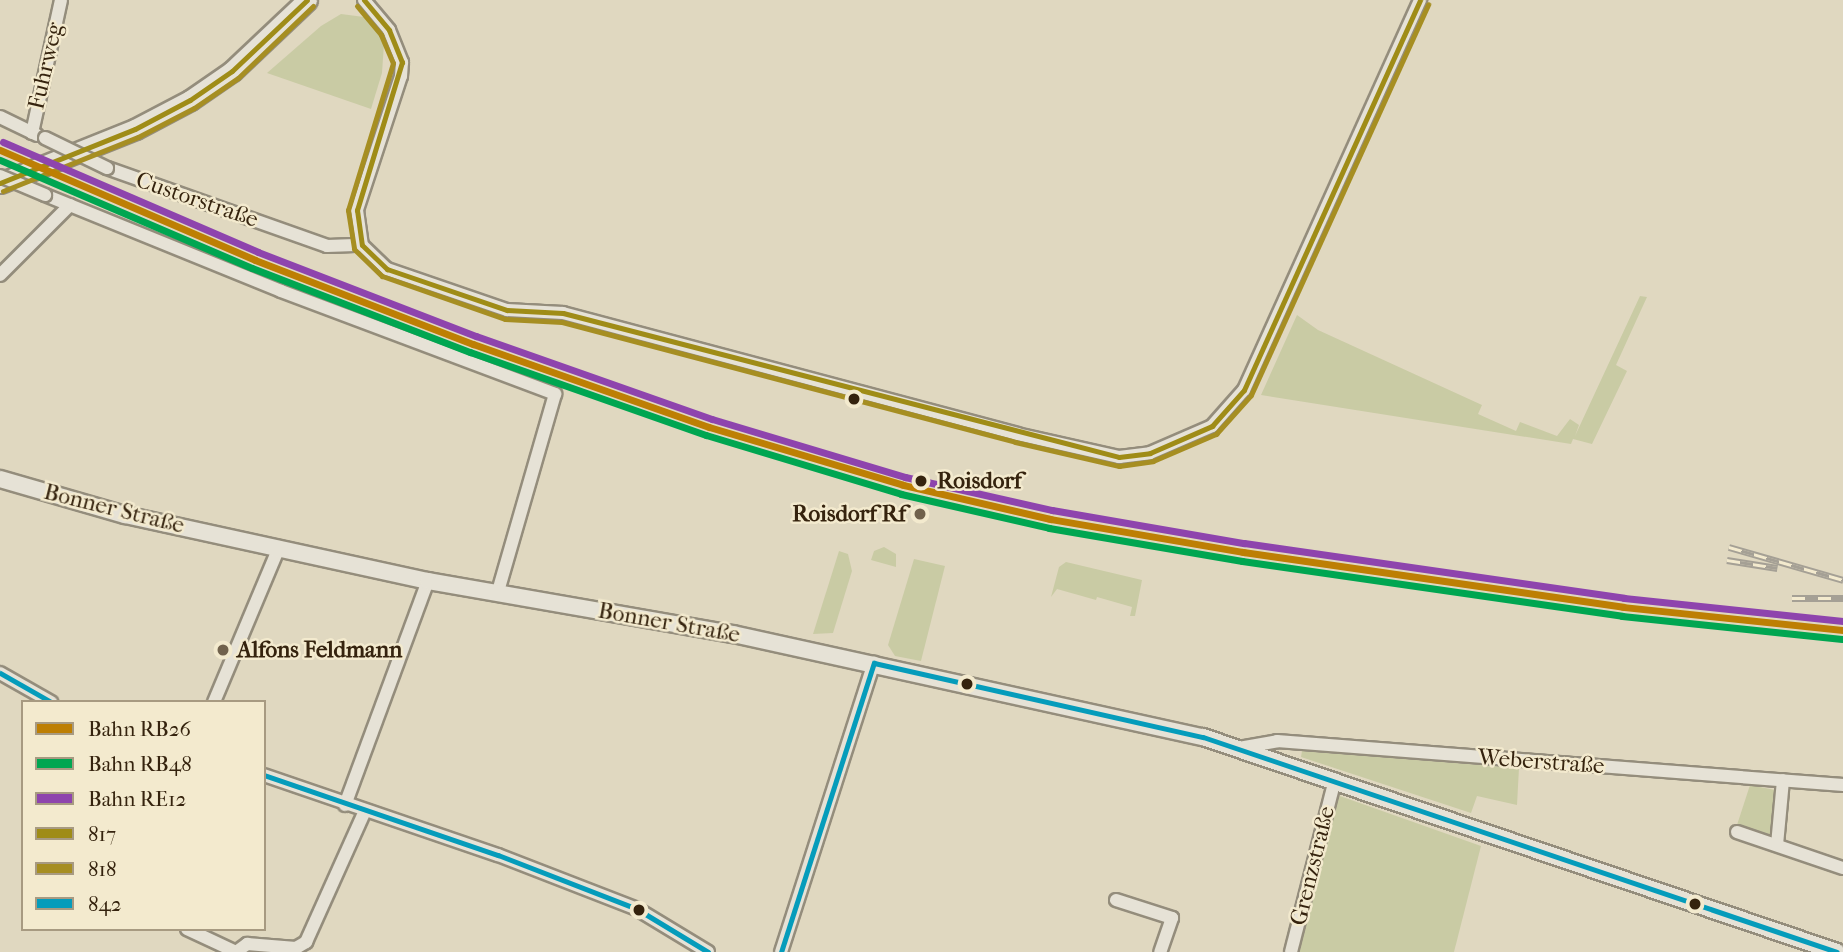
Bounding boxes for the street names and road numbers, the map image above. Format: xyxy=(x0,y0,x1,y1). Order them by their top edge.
street label: Fuhrweg xyxy=(23,20,69,112)
street label: Custorstraße xyxy=(132,166,262,234)
street label: Bonner Straße xyxy=(41,478,187,540)
street label: Bonner Straße xyxy=(596,597,742,649)
street label: Weberstraße xyxy=(1477,744,1605,780)
street label: Grenzstraße xyxy=(1285,804,1341,928)

